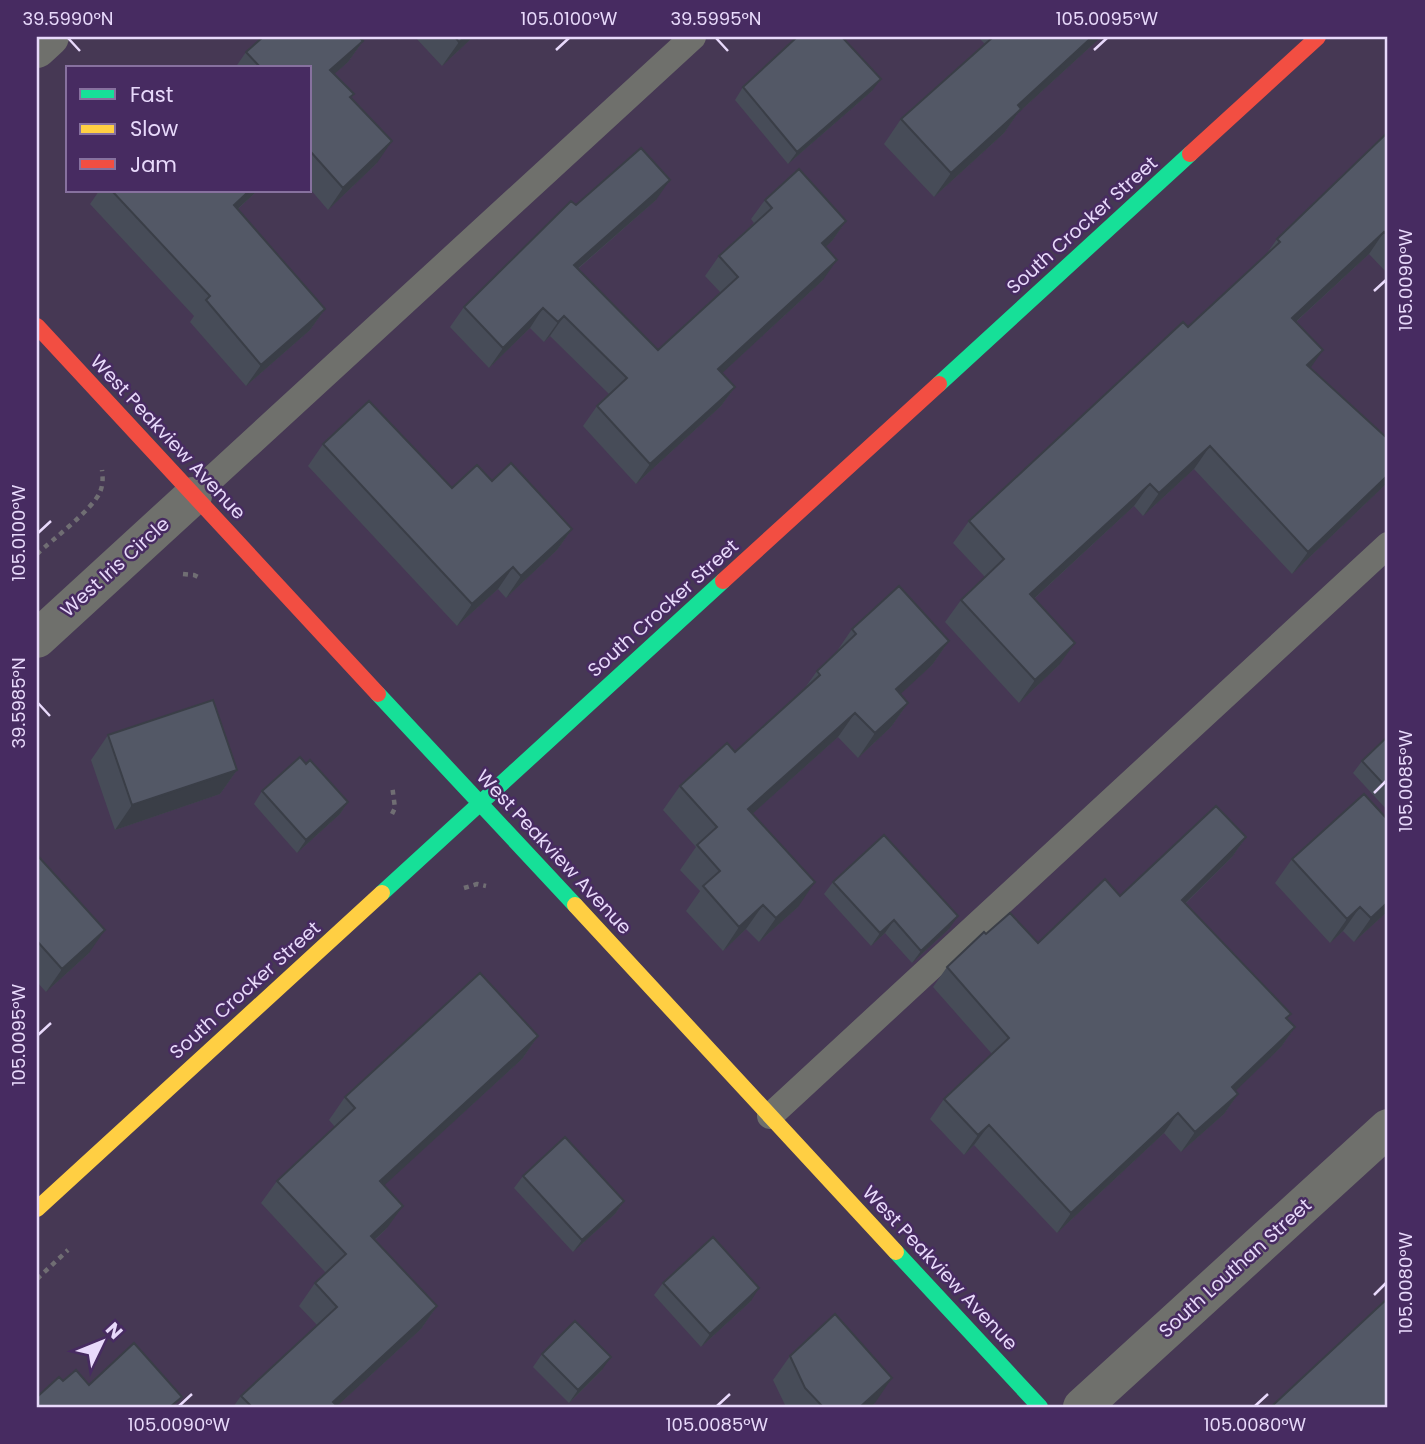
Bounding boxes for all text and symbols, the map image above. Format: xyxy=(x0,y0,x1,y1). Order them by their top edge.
text: 39.5990°N xyxy=(22,6,114,31)
text: 105.0100°W xyxy=(521,6,618,31)
text: 39.5995°N xyxy=(670,6,762,31)
text: 105.0095°W xyxy=(1056,6,1159,31)
legend xyxy=(66,66,312,192)
text: Fast xyxy=(130,80,173,109)
text: Slow xyxy=(130,114,178,143)
text: Jam xyxy=(130,150,177,179)
street label: South Crocker Street xyxy=(1001,150,1163,300)
text: 105.0090°W xyxy=(1393,228,1418,331)
street label: West Peakview Avenue xyxy=(84,349,252,525)
text: 105.0100°W xyxy=(6,484,31,581)
street label: West Iris Circle xyxy=(55,511,175,623)
street label: South Crocker Street xyxy=(582,533,744,683)
text: 39.5985°N xyxy=(6,657,31,749)
text: 105.0085°W xyxy=(1393,729,1418,832)
street label: West Peakview Avenue xyxy=(470,764,638,940)
street label: South Crocker Street xyxy=(164,915,326,1065)
text: 105.0095°W xyxy=(6,983,31,1086)
street label: West Peakview Avenue xyxy=(856,1180,1024,1356)
street label: South Louthan Street xyxy=(1153,1192,1317,1344)
text: 105.0080°W xyxy=(1393,1231,1418,1334)
north arrow xyxy=(66,1308,136,1378)
text: N xyxy=(99,1316,129,1345)
text: 105.0090°W xyxy=(128,1412,231,1437)
text: 105.0085°W xyxy=(666,1412,769,1437)
text: 105.0080°W xyxy=(1204,1412,1307,1437)

